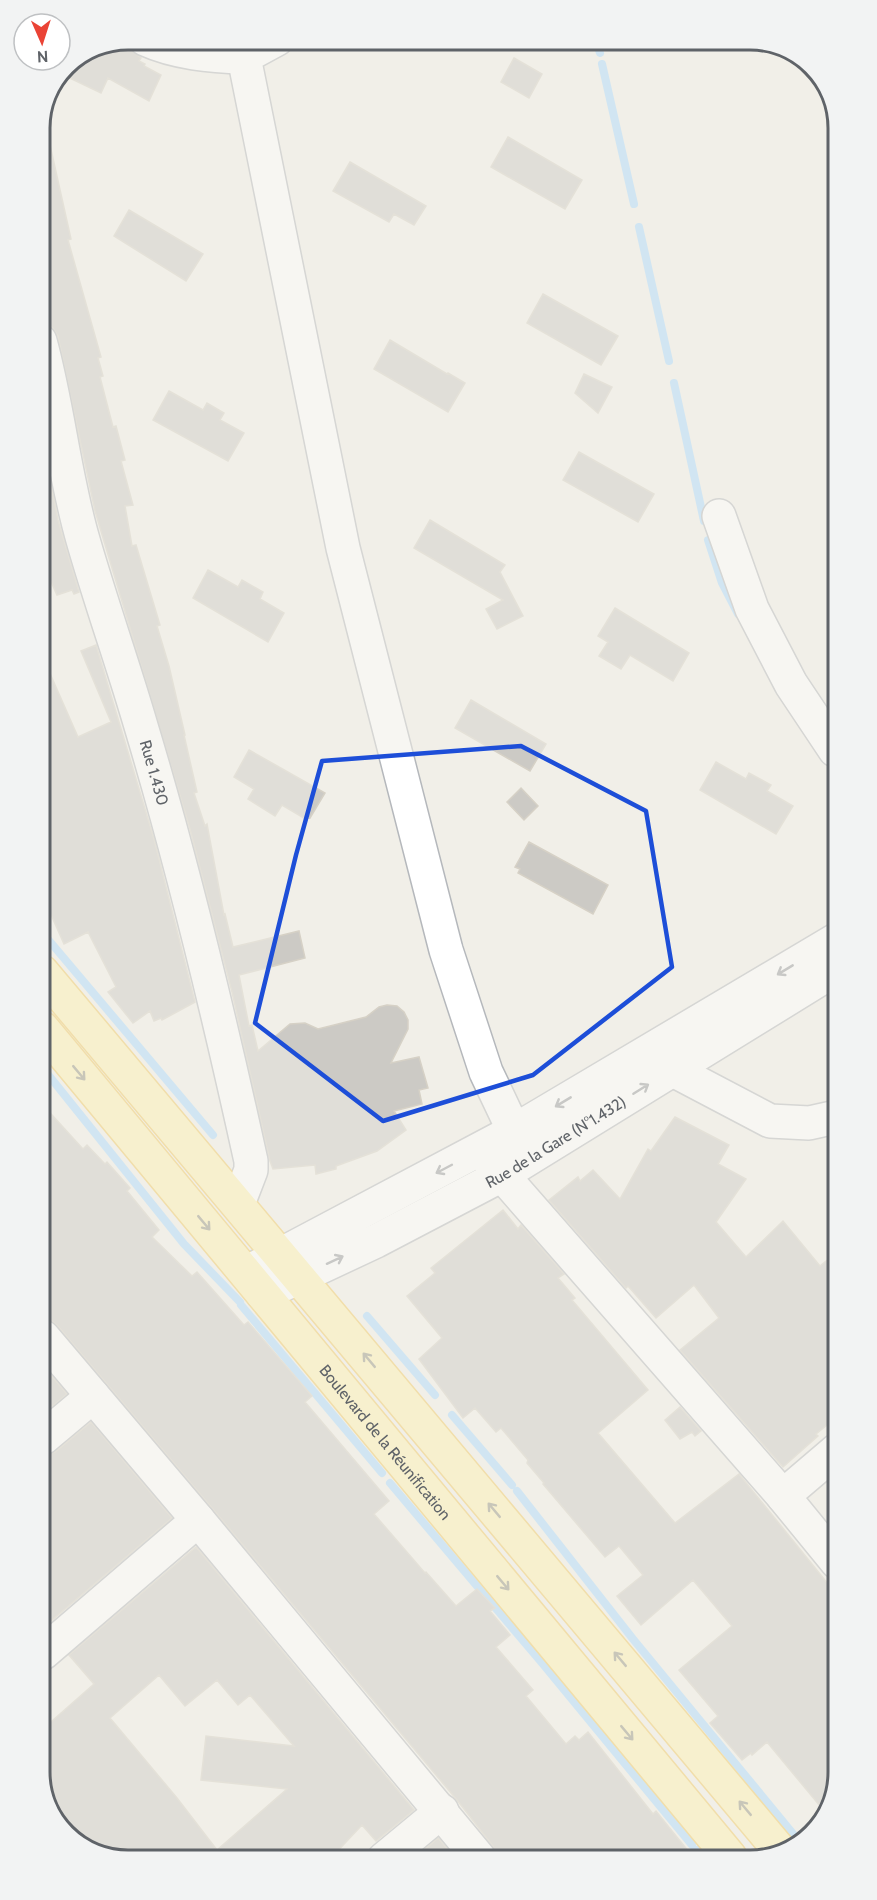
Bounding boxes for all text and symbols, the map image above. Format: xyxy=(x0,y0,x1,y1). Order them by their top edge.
north arrow xyxy=(12,12,72,72)
text: N xyxy=(37,47,49,66)
street label: Rue 1.430 xyxy=(136,738,173,808)
one-way arrow xyxy=(777,965,794,977)
one-way arrow xyxy=(72,1065,86,1080)
one-way arrow xyxy=(632,1082,649,1094)
street label: Rue de la Gare (N°1.432) xyxy=(482,1092,629,1192)
one-way arrow xyxy=(555,1097,573,1108)
one-way arrow xyxy=(435,1164,453,1175)
one-way arrow xyxy=(197,1215,211,1230)
one-way arrow xyxy=(326,1253,344,1264)
one-way arrow xyxy=(362,1353,376,1368)
street label: Boulevard de la Réunification xyxy=(315,1361,455,1524)
one-way arrow xyxy=(488,1502,501,1518)
one-way arrow xyxy=(496,1575,510,1590)
one-way arrow xyxy=(613,1651,626,1667)
one-way arrow xyxy=(621,1725,634,1741)
one-way arrow xyxy=(739,1801,752,1817)

